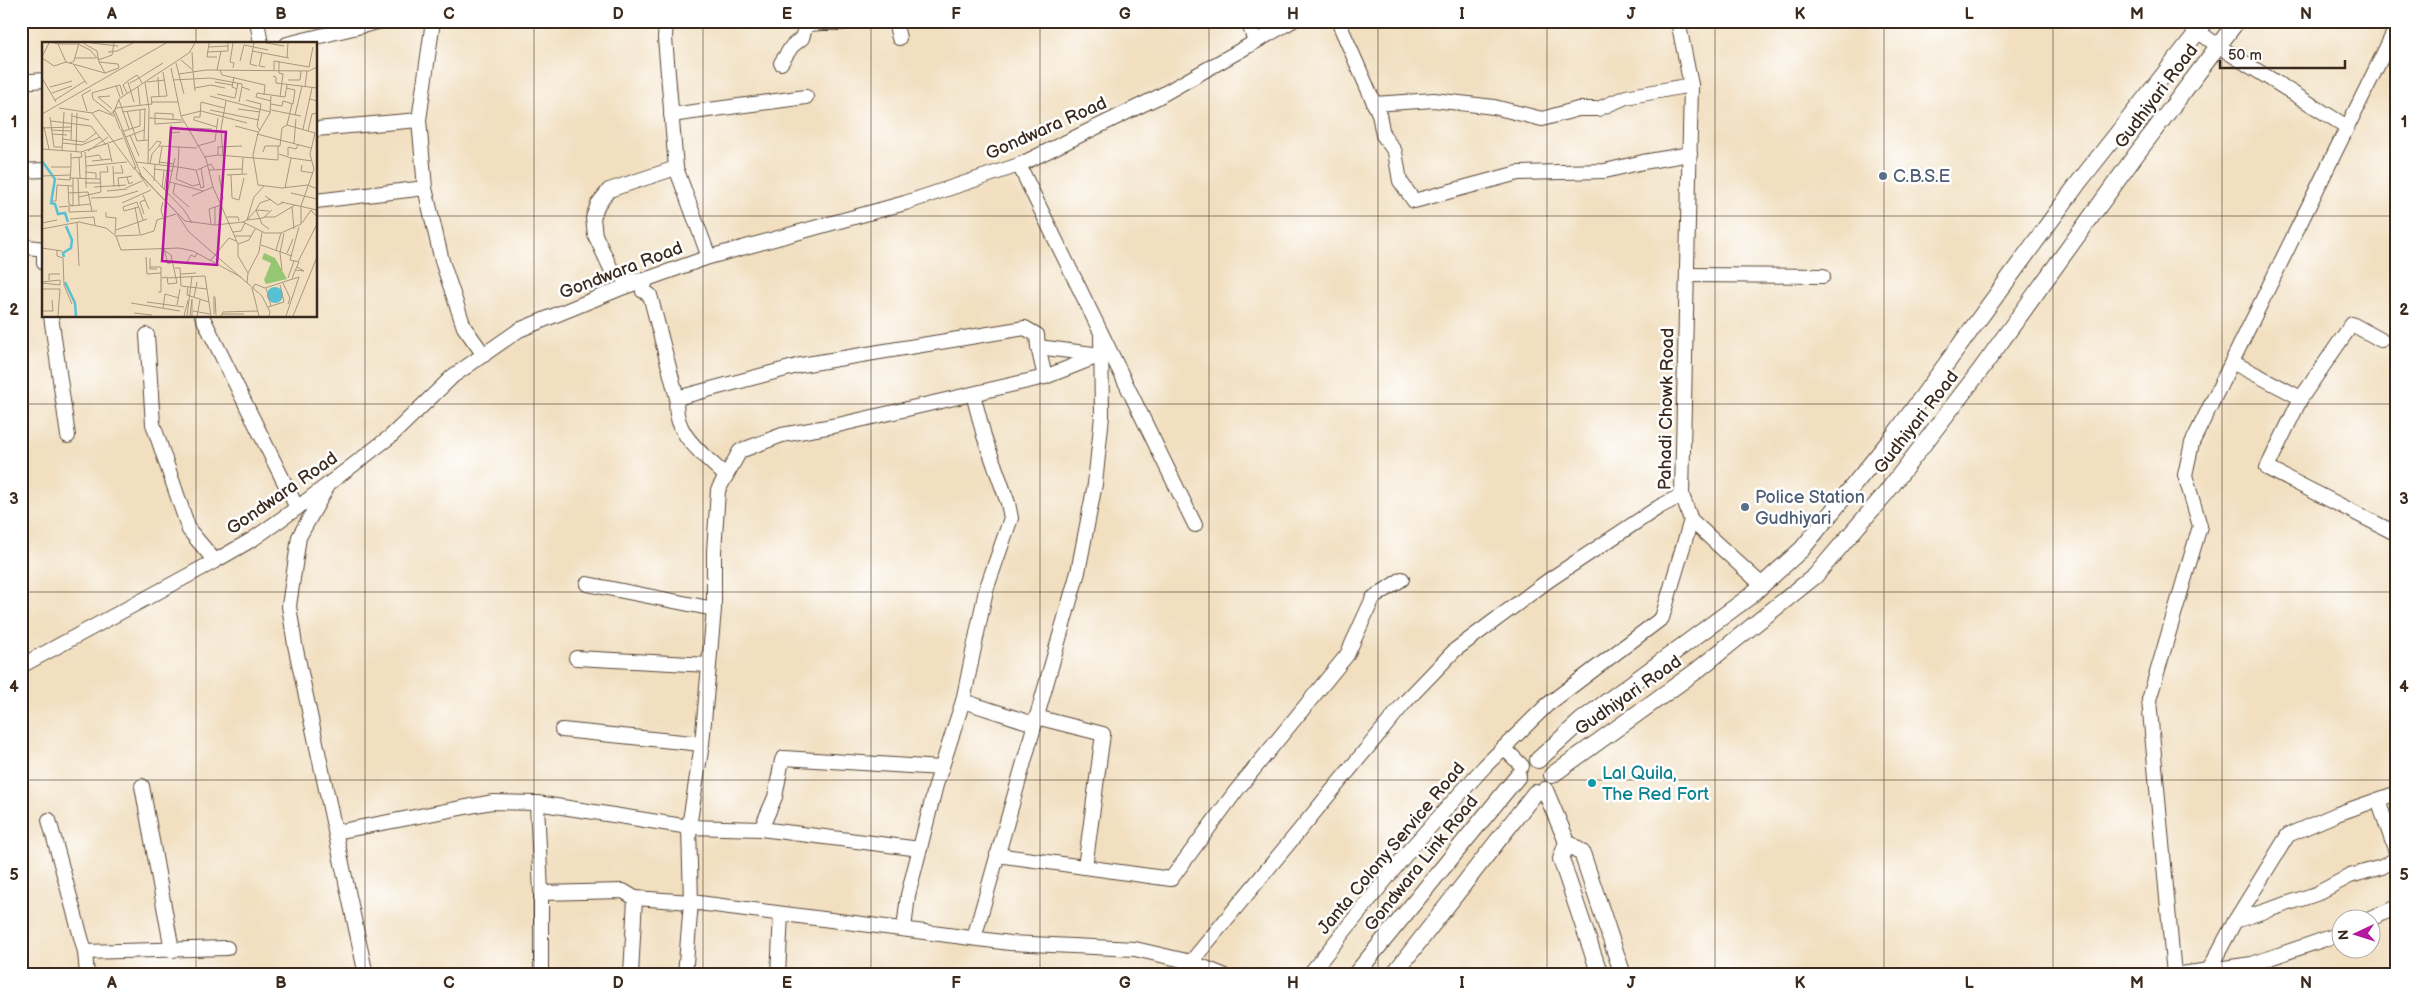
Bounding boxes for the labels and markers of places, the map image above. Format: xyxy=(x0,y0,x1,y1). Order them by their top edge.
place label: C.B.S.E xyxy=(1893,166,1950,187)
marker: C.B.S.E xyxy=(1877,170,1889,182)
place label: Police Station Gudhiyari xyxy=(1755,487,1865,529)
marker: Police Station Gudhiyari xyxy=(1739,501,1751,513)
place label: Lal Quila, The Red Fort xyxy=(1602,763,1710,805)
marker: Lal Quila, The Red Fort xyxy=(1586,777,1598,789)

